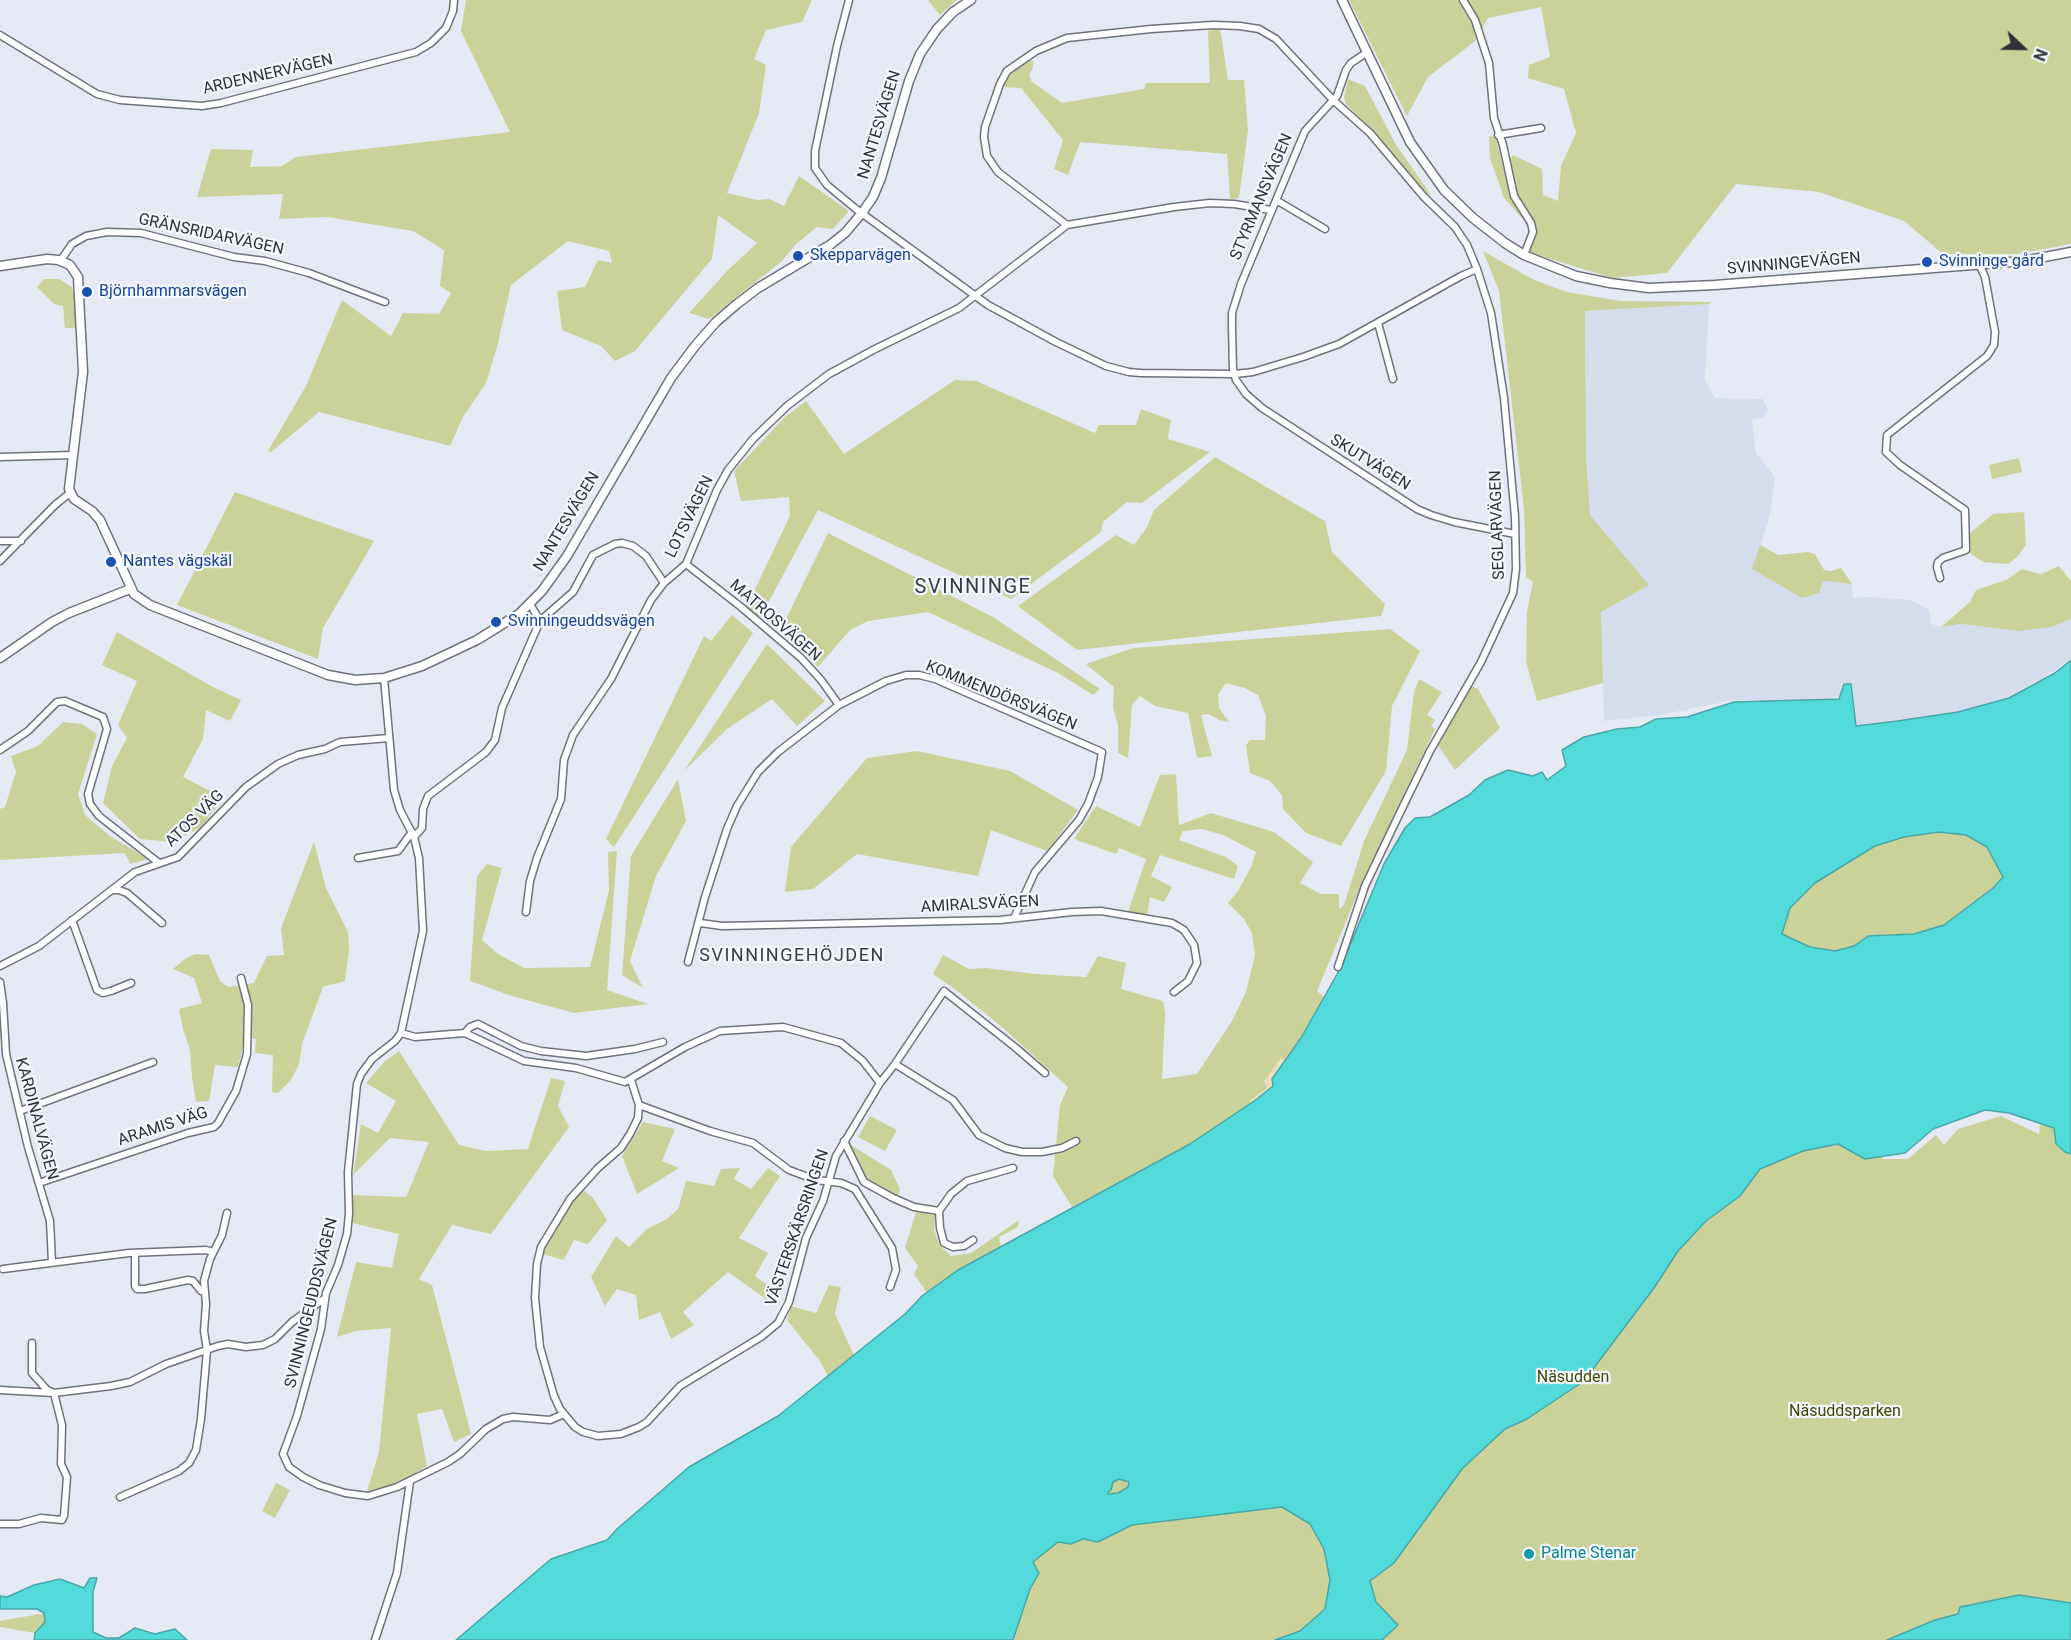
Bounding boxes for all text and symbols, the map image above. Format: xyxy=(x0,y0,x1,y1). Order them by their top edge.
north arrow xyxy=(1993,18,2053,78)
text: N xyxy=(2029,46,2051,64)
street label: ARDENNERVÄGEN xyxy=(201,51,335,99)
street label: NANTESVÄGEN xyxy=(854,68,906,182)
street label: STYRMANSVÄGEN xyxy=(1227,131,1297,263)
street label: GRÄNSRIDARVÄGEN xyxy=(137,210,285,260)
place label: Skepparvägen xyxy=(810,246,911,266)
marker: Skepparvägen xyxy=(791,249,805,263)
street label: SVINNINGEVÄGEN xyxy=(1726,249,1862,279)
place label: Svinninge gård xyxy=(1939,252,2044,272)
marker: Svinninge gård xyxy=(1920,255,1934,269)
place label: Björnhammarsvägen xyxy=(99,282,247,302)
marker: Björnhammarsvägen xyxy=(80,285,94,299)
street label: SKUTVÄGEN xyxy=(1326,431,1414,495)
street label: NANTESVÄGEN xyxy=(530,469,604,575)
street label: SEGLARVÄGEN xyxy=(1486,470,1510,580)
street label: LOTSVÄGEN xyxy=(662,473,718,561)
place label: Nantes vägskäl xyxy=(123,552,232,572)
marker: Nantes vägskäl xyxy=(104,555,118,569)
street label: MATROSVÄGEN xyxy=(725,576,825,666)
district label: SVINNINGE xyxy=(915,576,1031,600)
place label: Svinningeuddsvägen xyxy=(508,612,655,632)
marker: Svinningeuddsvägen xyxy=(489,615,503,629)
street label: KOMMENDÖRSVÄGEN xyxy=(923,657,1079,735)
street label: ATOS VÄG xyxy=(162,786,228,852)
street label: AMIRALSVÄGEN xyxy=(920,892,1040,918)
district label: SVINNINGEHÖJDEN xyxy=(699,945,885,967)
street label: KARDINALVÄGEN xyxy=(10,1056,62,1182)
street label: ARAMIS VÄG xyxy=(116,1103,210,1151)
street label: VÄSTERSKÄRSRINGEN xyxy=(762,1147,834,1309)
street label: SVINNINGEUDDSVÄGEN xyxy=(282,1216,342,1390)
park label: Näsudden xyxy=(1537,1368,1609,1388)
park label: Näsuddsparken xyxy=(1789,1402,1901,1422)
place label: Palme Stenar xyxy=(1541,1544,1636,1564)
marker: Palme Stenar xyxy=(1522,1547,1536,1561)

